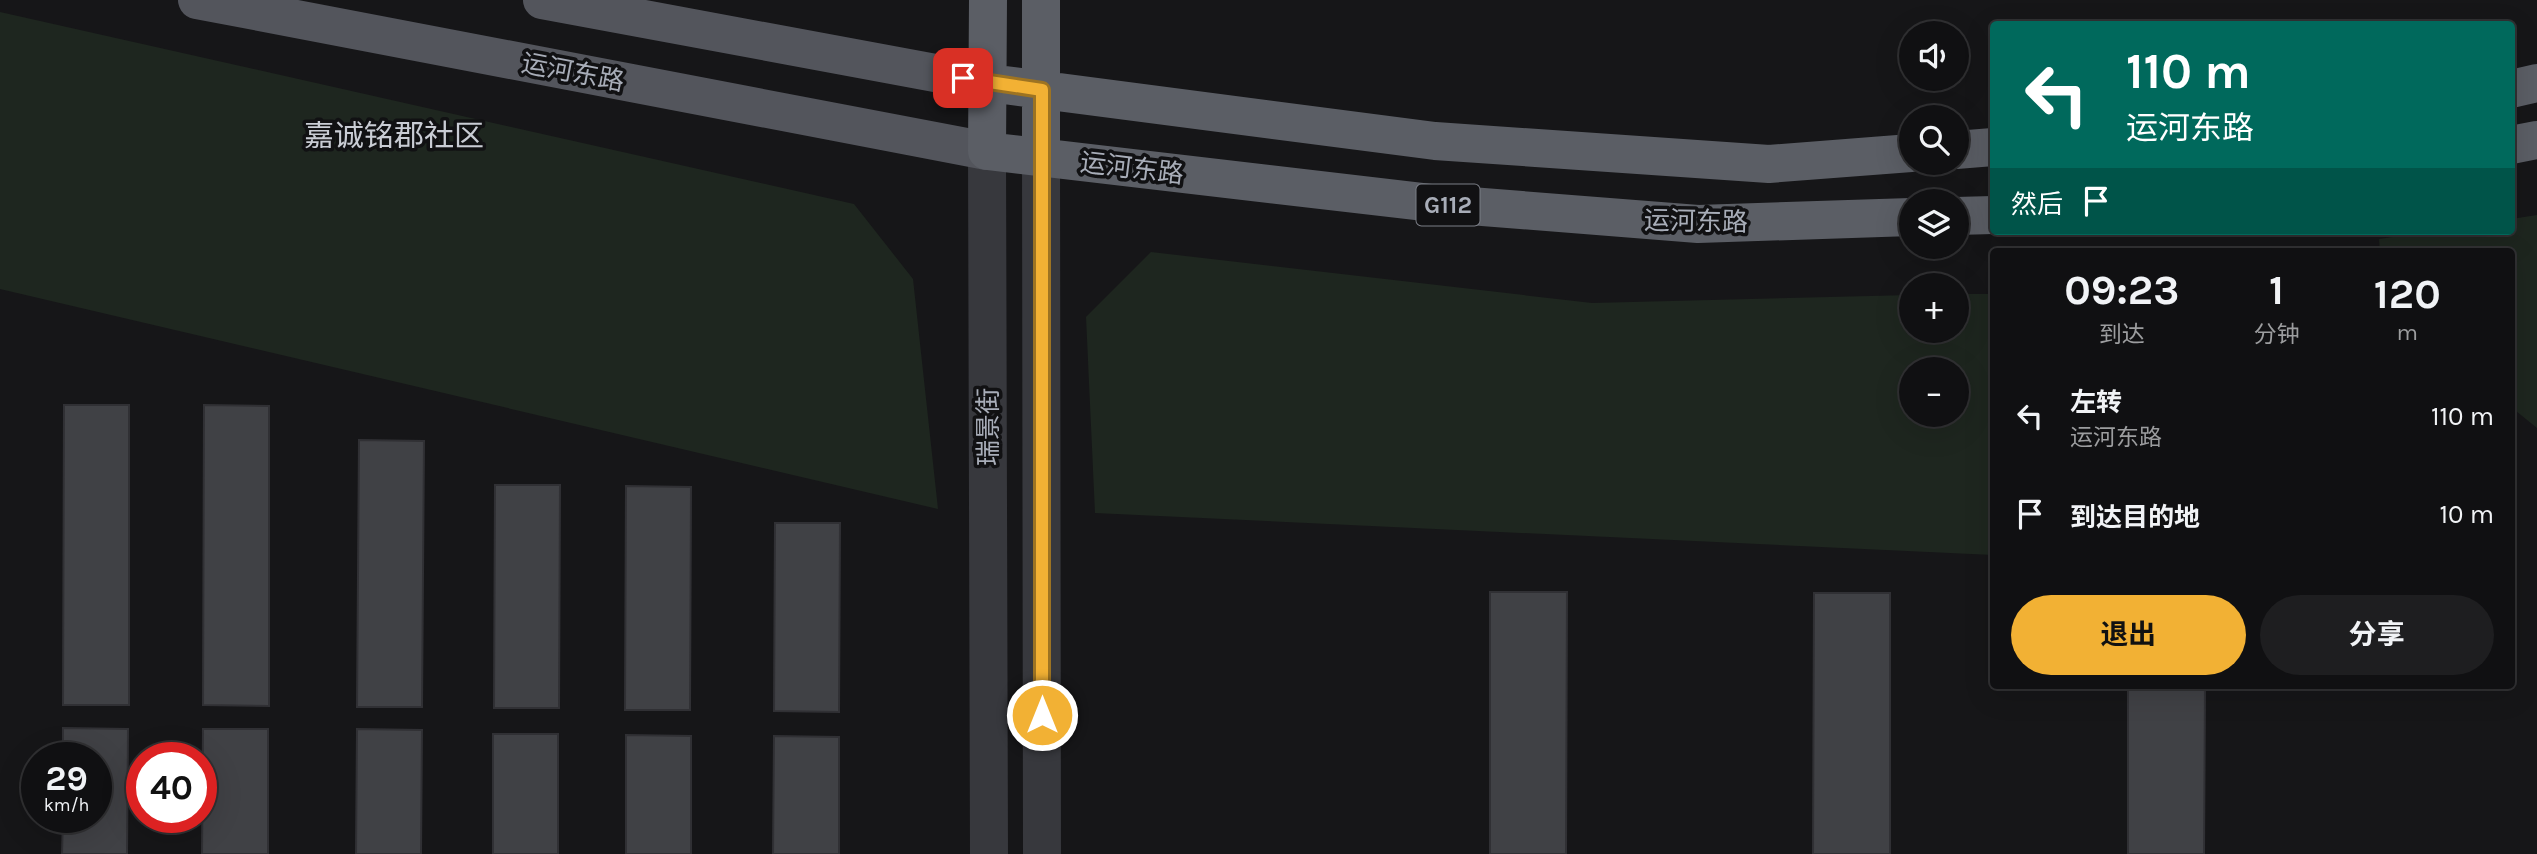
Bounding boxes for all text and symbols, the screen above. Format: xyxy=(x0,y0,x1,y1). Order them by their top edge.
map controls xyxy=(1899,21,1969,427)
button: sound xyxy=(1899,21,1969,91)
text: 110 m xyxy=(2126,43,2251,100)
street label: 运河东路 xyxy=(519,47,627,98)
pin xyxy=(933,48,993,108)
icon: left xyxy=(2011,49,2102,140)
icon: arrive xyxy=(944,59,982,97)
button: search xyxy=(1899,105,1969,175)
text: 运河东路 xyxy=(2126,110,2254,147)
district label: 嘉诚铭郡社区 xyxy=(304,118,484,154)
street label: 运河东路 xyxy=(1078,147,1185,190)
icon: arrive xyxy=(2077,182,2115,220)
road number: G112 xyxy=(1416,184,1480,226)
button: layers xyxy=(1899,189,1969,259)
text: 然后 xyxy=(2011,189,2063,220)
street label: 运河东路 xyxy=(1644,205,1748,238)
text: 09:23 xyxy=(2064,265,2179,315)
text: 1 xyxy=(2269,265,2284,315)
text: 120 xyxy=(2374,269,2441,319)
button: + xyxy=(1899,273,1969,343)
text: m xyxy=(2397,319,2418,346)
text: 到达 xyxy=(2099,321,2145,348)
text: 分钟 xyxy=(2254,321,2300,348)
button: − xyxy=(1899,357,1969,427)
text: 左转 xyxy=(2070,387,2122,418)
street label: 瑞景街 xyxy=(973,388,1004,466)
icon: left xyxy=(2011,397,2049,435)
text: 110 m xyxy=(2431,401,2494,432)
text: 运河东路 xyxy=(2070,424,2162,451)
icon: arrive xyxy=(2011,495,2049,533)
text: 10 m xyxy=(2439,499,2494,530)
text: 到达目的地 xyxy=(2070,502,2200,533)
button: 退出 xyxy=(2011,595,2246,675)
button: 分享 xyxy=(2260,595,2494,675)
position arrow xyxy=(1005,678,1079,752)
speed limit sign: 40 xyxy=(126,742,217,833)
text: 29 xyxy=(45,758,88,799)
text: km/h xyxy=(44,794,89,816)

